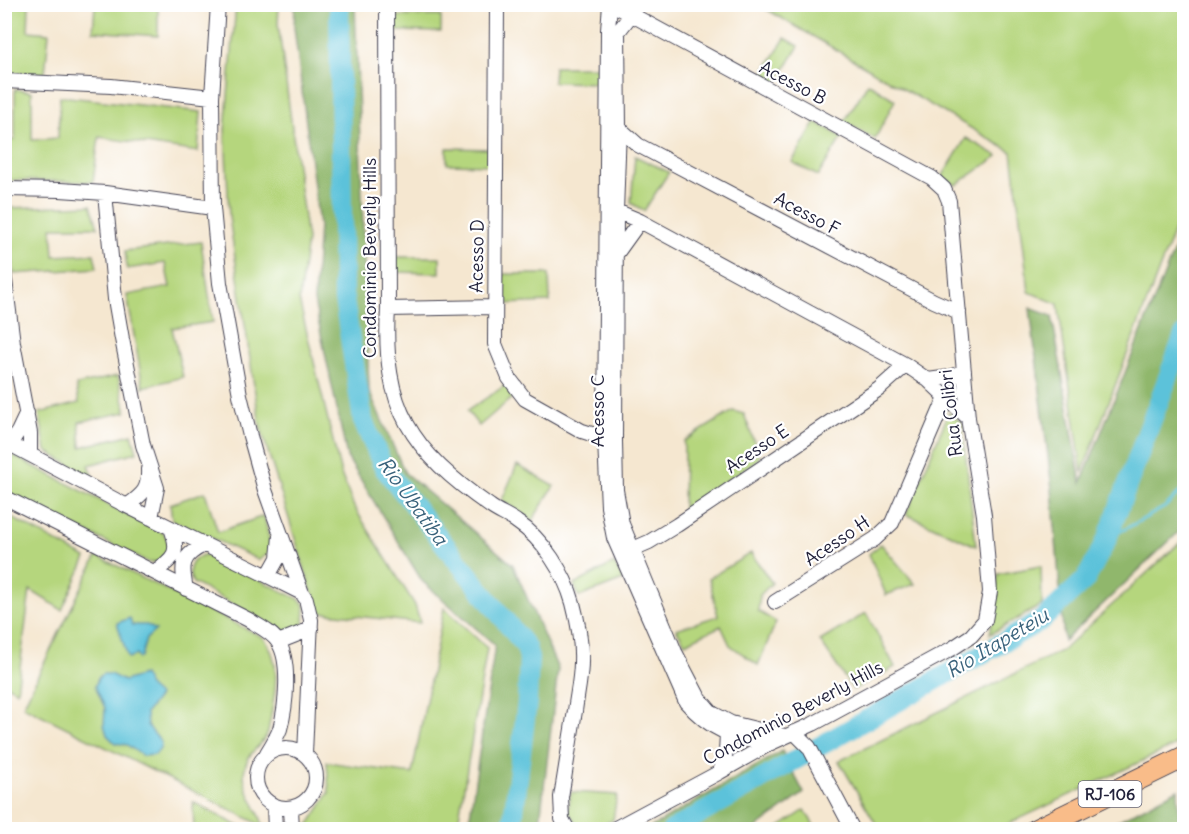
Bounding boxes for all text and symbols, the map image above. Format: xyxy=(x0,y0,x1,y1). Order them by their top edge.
street label: Acesso B xyxy=(756,55,831,110)
street label: Condominio Beverly Hills xyxy=(358,158,381,358)
street label: Acesso F xyxy=(770,187,844,240)
street label: Acesso D xyxy=(464,219,489,293)
street label: Rua Colibri xyxy=(934,368,967,458)
street label: Acesso C xyxy=(586,374,609,447)
street label: Acesso E xyxy=(721,419,793,478)
water label: Rio Ubatiba xyxy=(373,452,455,551)
street label: Acesso H xyxy=(800,510,874,571)
water label: Rio Itapeteiu xyxy=(941,602,1054,683)
street label: Condominio Beverly Hills xyxy=(699,655,887,770)
road number: RJ-106 xyxy=(1078,781,1142,807)

